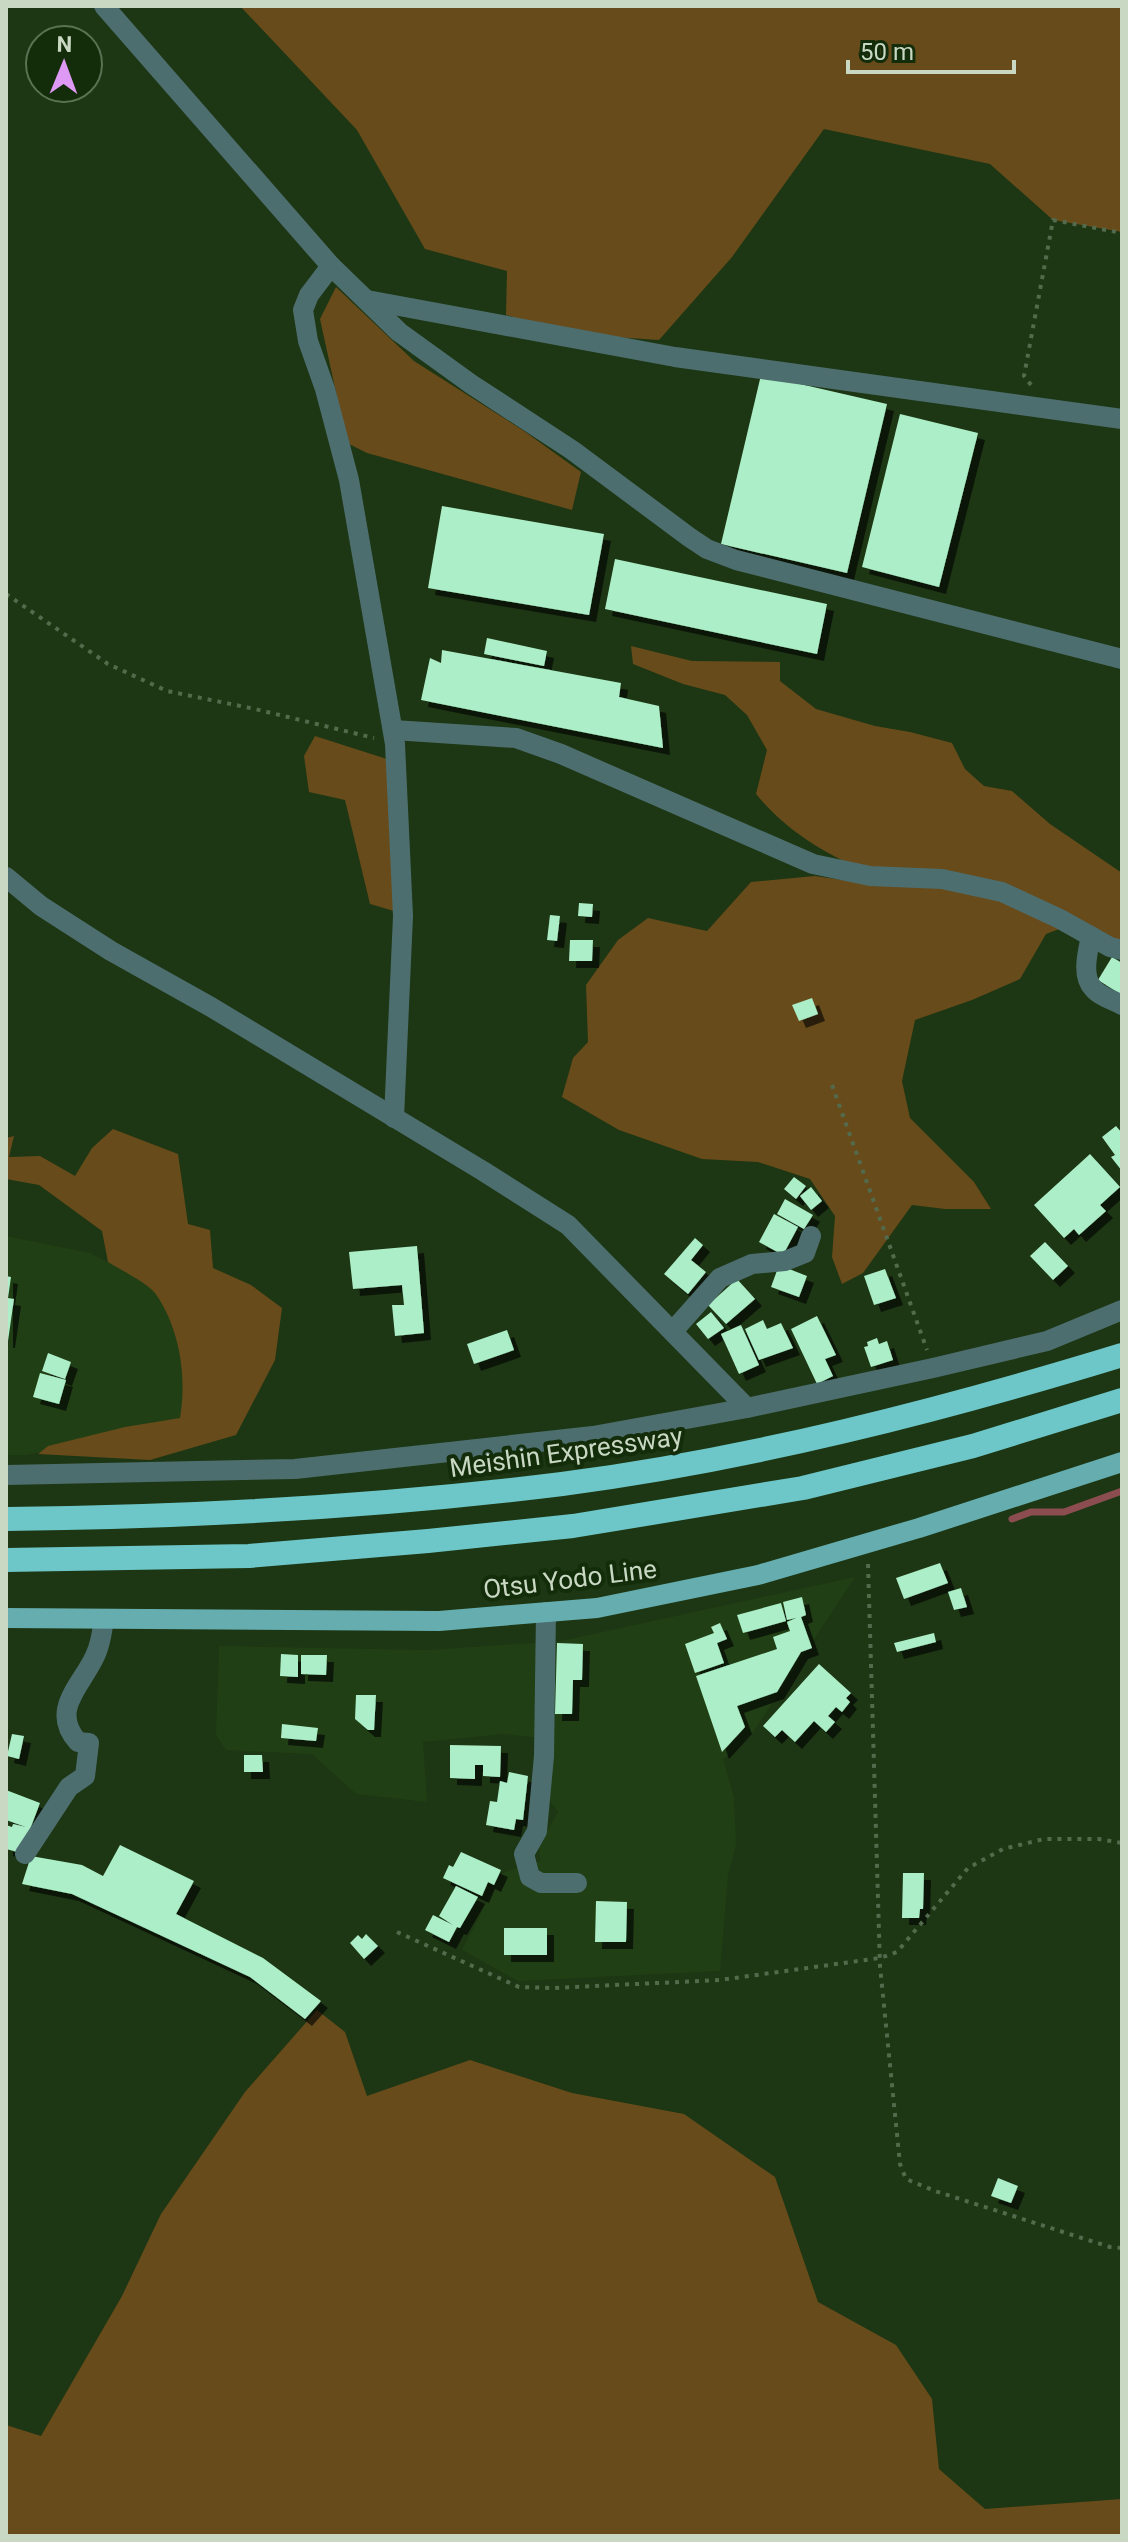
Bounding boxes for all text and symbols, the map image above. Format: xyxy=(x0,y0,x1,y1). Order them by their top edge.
north arrow xyxy=(24,24,104,104)
scale bar xyxy=(848,24,1014,74)
text: N xyxy=(56,32,72,57)
text: 50 m xyxy=(860,38,914,66)
street label: Meishin Expressway xyxy=(448,1421,684,1483)
street label: Otsu Yodo Line xyxy=(482,1553,658,1605)

